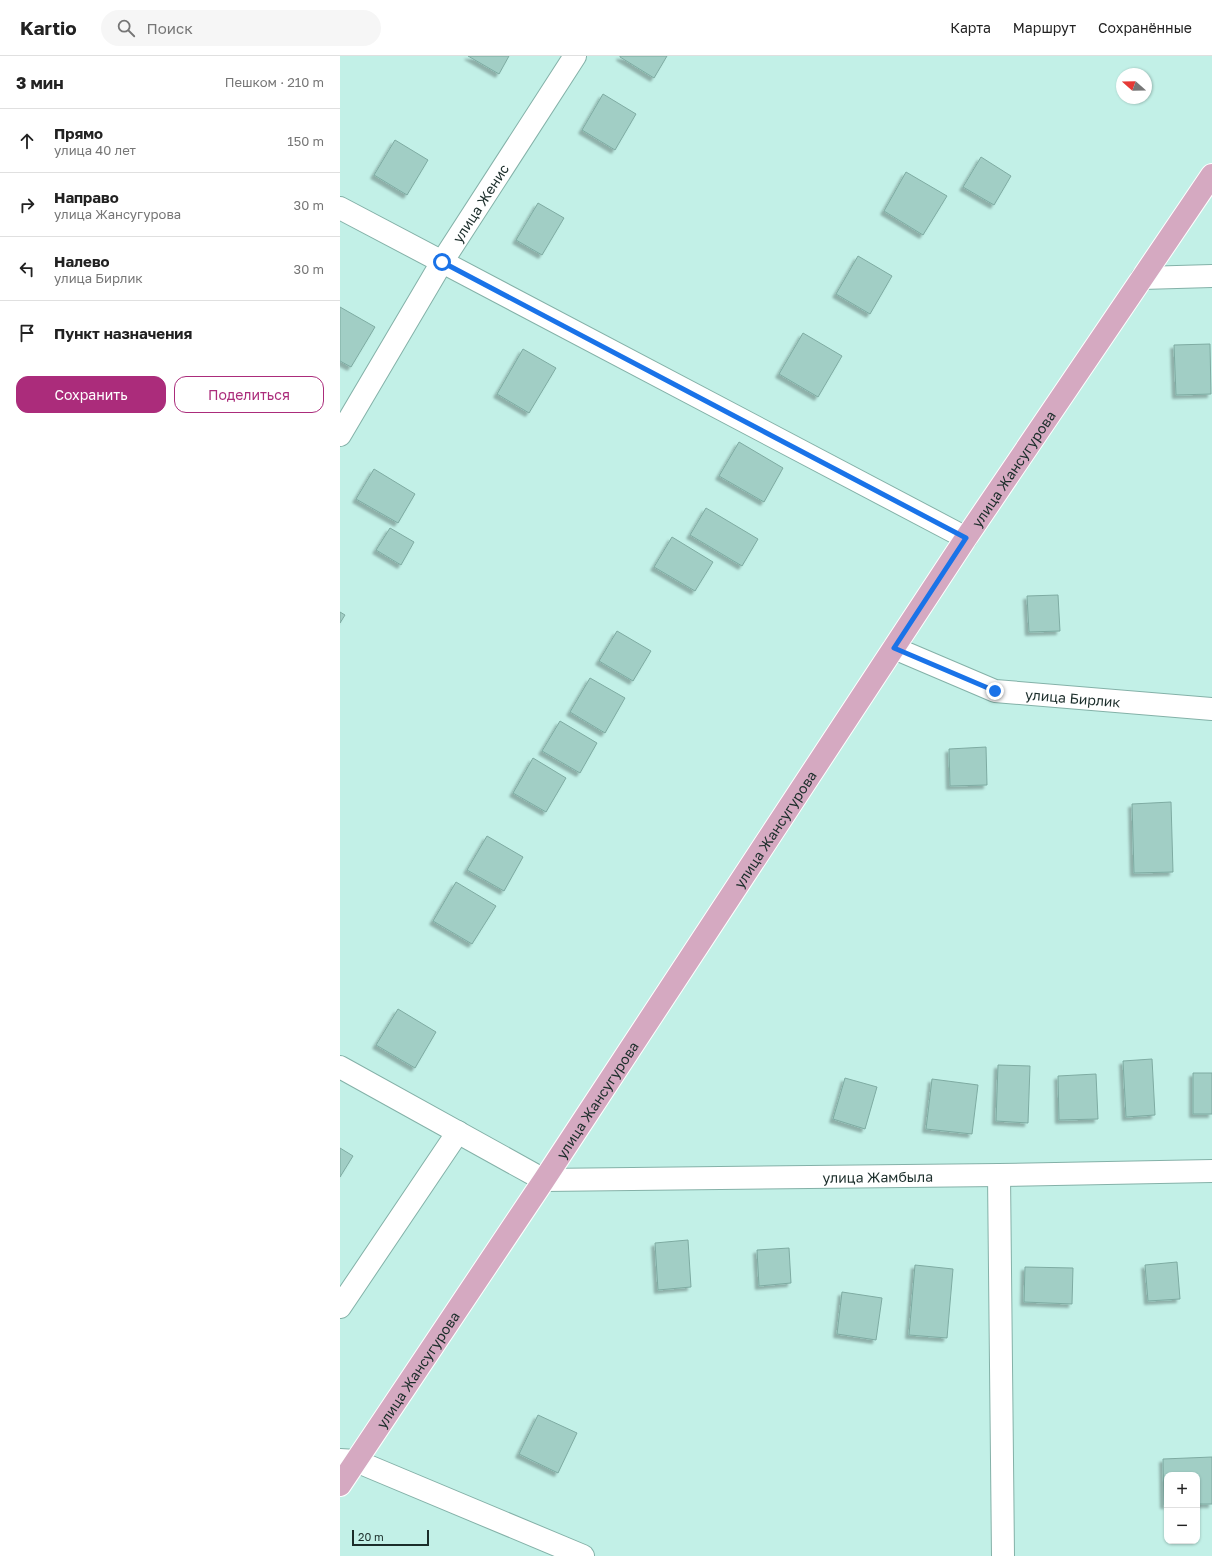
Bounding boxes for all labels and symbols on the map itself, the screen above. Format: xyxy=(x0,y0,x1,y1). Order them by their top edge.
north arrow xyxy=(1116,68,1152,104)
street label: улица Женис xyxy=(448,160,512,246)
route start xyxy=(433,253,451,271)
street label: улица Жансугурова xyxy=(968,407,1058,530)
route end xyxy=(986,682,1004,700)
street label: улица Бирлик xyxy=(1025,685,1121,710)
street label: улица Жансугурова xyxy=(730,767,819,891)
street label: улица Жансугурова xyxy=(552,1038,641,1162)
street label: улица Жамбыла xyxy=(822,1167,933,1185)
street label: улица Жансугурова xyxy=(372,1308,462,1431)
scale bar xyxy=(352,1528,429,1547)

